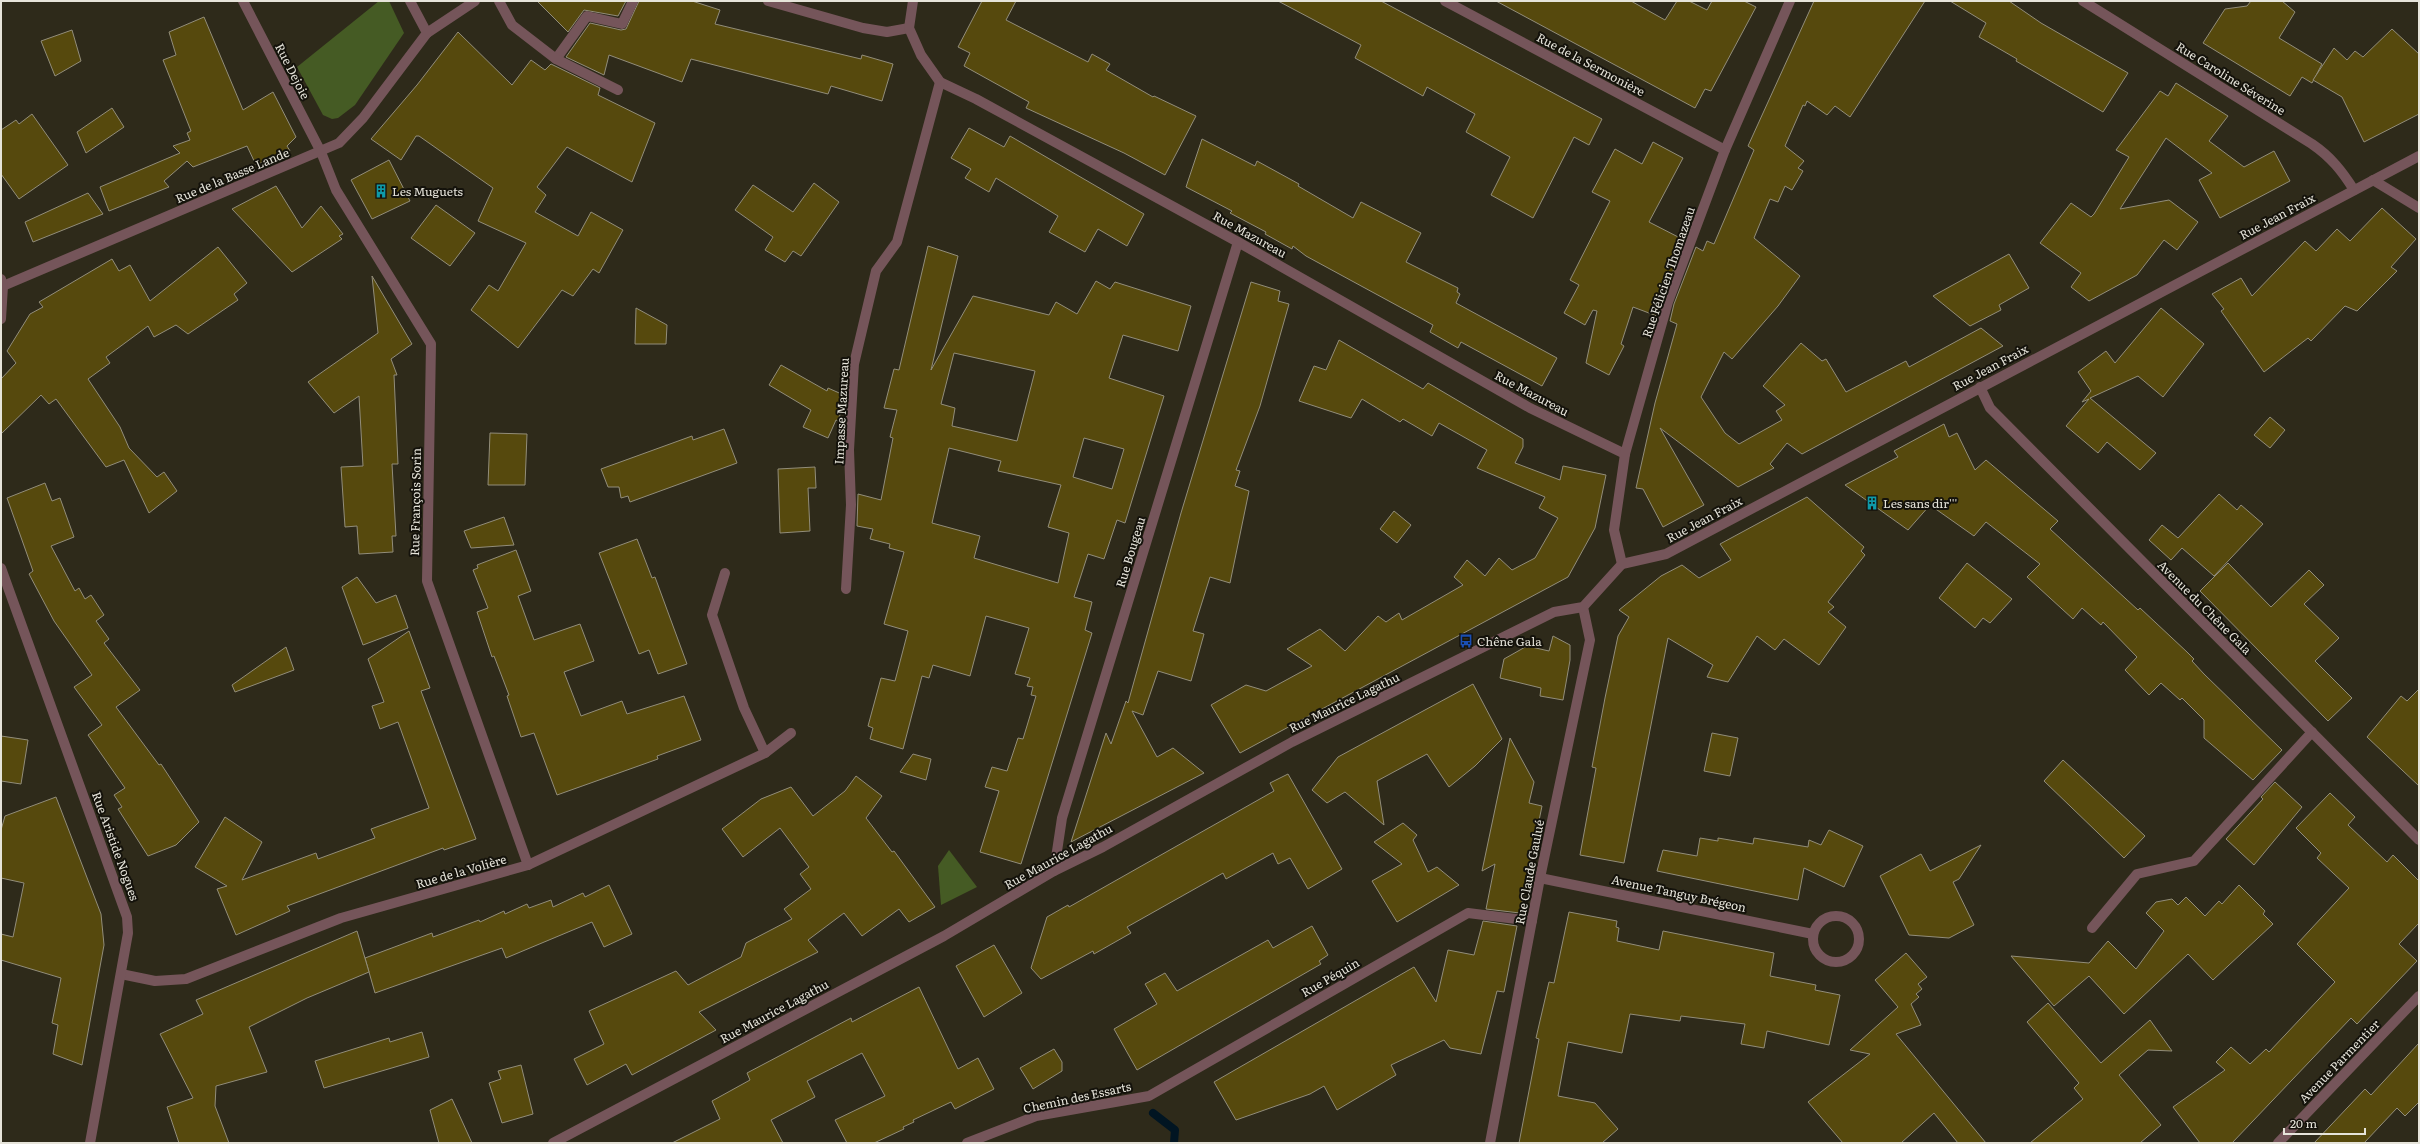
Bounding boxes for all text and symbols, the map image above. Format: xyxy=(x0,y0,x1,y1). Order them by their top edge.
street label: Rue de la Sermonière xyxy=(1534,28,1648,100)
street label: Rue Caroline Séverine xyxy=(2173,37,2289,119)
street label: Rue Dejoie xyxy=(271,40,315,102)
street label: Rue de la Basse Lande xyxy=(172,143,292,207)
place label: Les Muguets xyxy=(392,182,464,200)
building icon: Les Muguets xyxy=(373,183,389,199)
street label: Rue Jean Fraix xyxy=(2236,188,2318,244)
street label: Rue Félicien Thomazeau xyxy=(1637,204,1699,340)
street label: Rue Mazureau xyxy=(1210,206,1290,262)
street label: Rue Jean Fraix xyxy=(1949,339,2031,395)
street label: Impasse Mazureau xyxy=(829,357,853,465)
street label: Rue Mazureau xyxy=(1492,366,1573,420)
street label: Rue François Sorin xyxy=(405,448,425,556)
street label: Rue Jean Fraix xyxy=(1663,491,1745,547)
place label: Les sans dir''' xyxy=(1883,494,1957,512)
building icon: Les sans dir''' xyxy=(1864,495,1880,511)
street label: Rue Bougeau xyxy=(1111,514,1149,590)
street label: Avenue du Chêne Gala xyxy=(2154,556,2256,658)
place label: Chêne Gala xyxy=(1477,632,1542,650)
bus stop icon: Chêne Gala xyxy=(1458,633,1474,649)
street label: Rue Maurice Lagathu xyxy=(1286,667,1403,737)
street label: Rue Aristide Nogues xyxy=(88,789,144,904)
street label: Rue Claude Gaulué xyxy=(1510,818,1548,926)
street label: Rue Maurice Lagathu xyxy=(1001,819,1116,893)
street label: Rue de la Volière xyxy=(414,849,508,893)
street label: Avenue Tanguy Brégeon xyxy=(1610,870,1748,916)
street label: Rue Péquin xyxy=(1298,953,1362,1001)
street label: Rue Maurice Lagathu xyxy=(716,974,832,1047)
street label: Avenue Parmentier xyxy=(2294,1015,2384,1107)
street label: Chemin des Essarts xyxy=(1021,1077,1133,1117)
scale bar xyxy=(2284,1110,2365,1136)
text: 20 m xyxy=(2290,1114,2317,1132)

